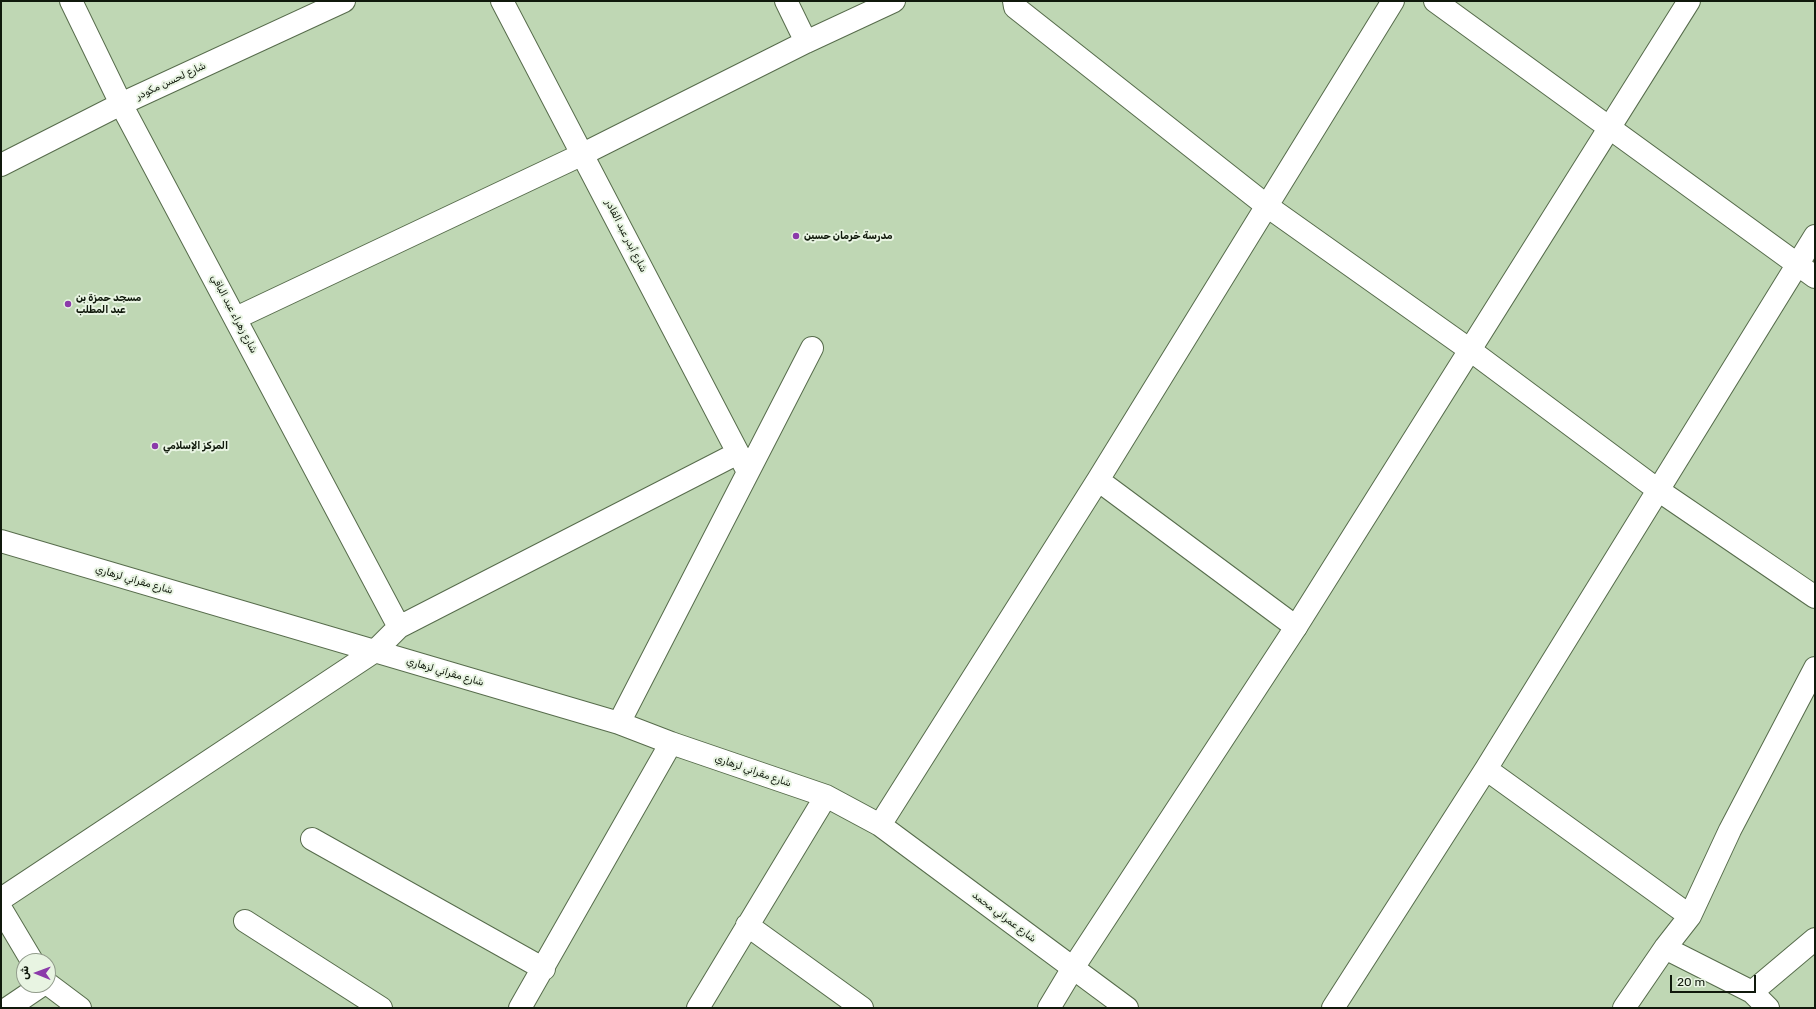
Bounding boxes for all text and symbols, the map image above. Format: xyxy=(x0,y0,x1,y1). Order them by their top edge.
street label: شارع لحسن مكودر xyxy=(134,60,208,102)
street label: شارع أبدر عبد القادر xyxy=(603,198,649,274)
place label: مدرسة خرمان حسين xyxy=(804,230,893,242)
marker: مدرسة خرمان حسين xyxy=(791,231,801,241)
street label: شارع زهراء عبد الباقي xyxy=(208,273,260,355)
place label: مسجد حمزة بن عبد المطلب xyxy=(76,292,141,316)
marker: مسجد حمزة بن عبد المطلب xyxy=(63,299,73,309)
place label: المركز الإسلامي xyxy=(163,440,228,452)
marker: المركز الإسلامي xyxy=(150,441,160,451)
street label: شارع مقراني لزهاري xyxy=(94,563,174,597)
street label: شارع مقراني لزهاري xyxy=(405,655,485,689)
street label: شارع مقراني لزهاري xyxy=(713,752,793,790)
street label: شارع عمراني محمد xyxy=(970,889,1038,945)
north arrow xyxy=(16,953,56,993)
text: ش xyxy=(18,966,31,980)
scale bar xyxy=(1672,967,1758,993)
text: 20 m xyxy=(1677,975,1705,989)

